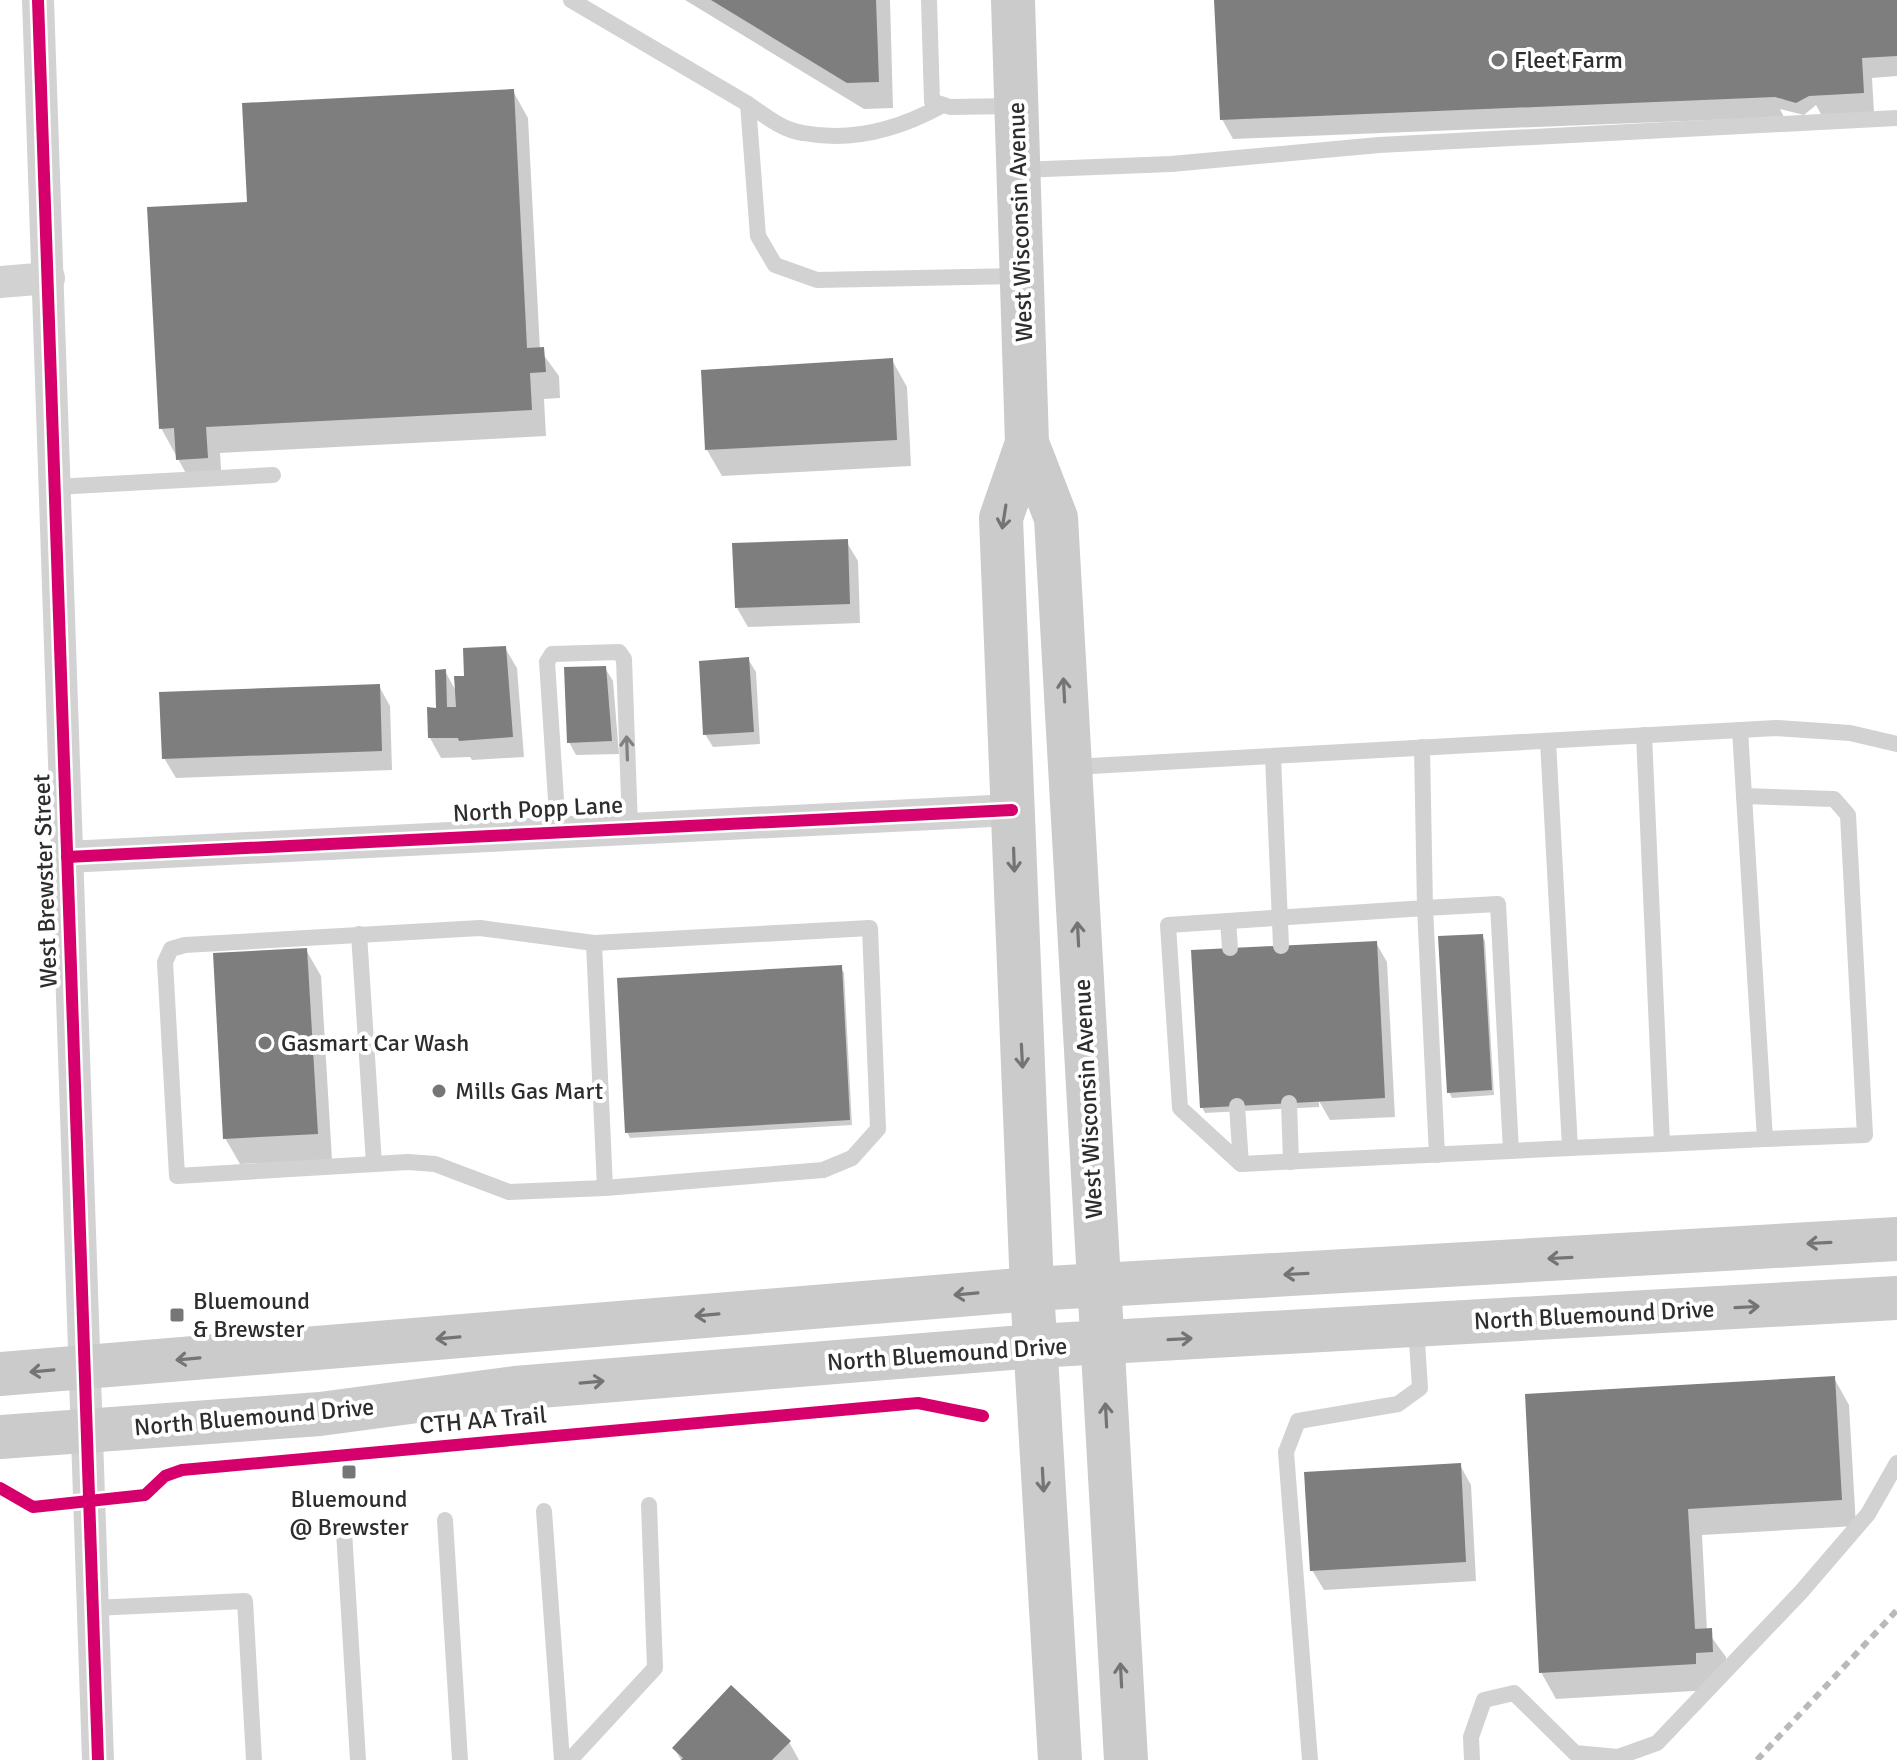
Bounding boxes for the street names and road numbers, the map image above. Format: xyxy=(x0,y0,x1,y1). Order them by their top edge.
street label: West Wisconsin Avenue xyxy=(1001,101,1039,343)
street label: West Brewster Street xyxy=(26,773,64,989)
street label: North Popp Lane xyxy=(452,790,624,828)
street label: West Wisconsin Avenue xyxy=(1067,978,1109,1220)
street label: North Bluemound Drive xyxy=(1473,1294,1715,1336)
street label: North Bluemound Drive xyxy=(826,1331,1068,1377)
street label: North Bluemound Drive xyxy=(133,1392,375,1442)
street label: CTH AA Trail xyxy=(418,1400,548,1440)

